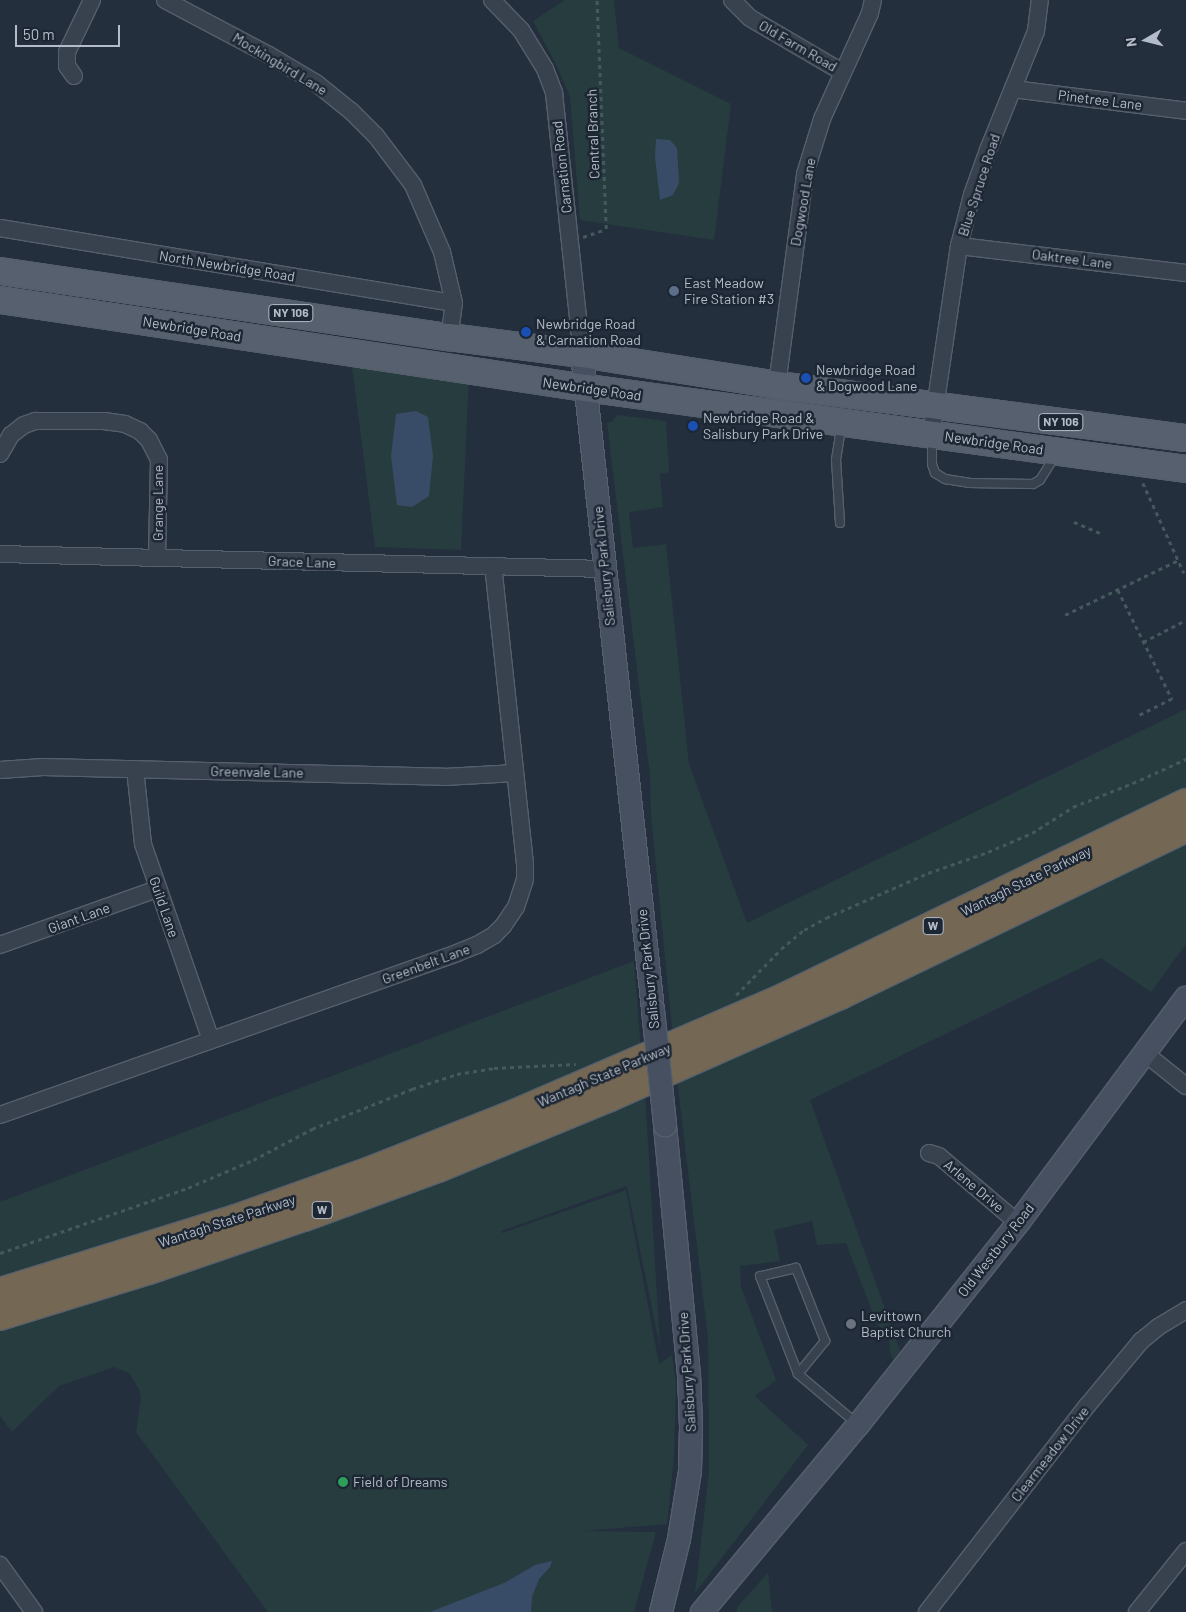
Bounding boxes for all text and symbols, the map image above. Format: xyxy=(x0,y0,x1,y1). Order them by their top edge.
scale bar xyxy=(18,15,122,47)
north arrow xyxy=(1121,15,1171,65)
street label: Old Farm Road xyxy=(756,17,840,75)
text: 50 m xyxy=(23,25,55,43)
street label: Mockingbird Lane xyxy=(230,29,330,99)
text: N xyxy=(1122,36,1140,48)
street label: Pinetree Lane xyxy=(1057,87,1143,113)
street label: Central Branch xyxy=(583,89,603,179)
street label: Carnation Road xyxy=(549,120,575,214)
street label: Blue Spruce Road xyxy=(955,132,1003,238)
street label: Dogwood Lane xyxy=(787,157,819,247)
street label: Oaktree Lane xyxy=(1031,246,1113,272)
street label: North Newbridge Road xyxy=(158,247,296,285)
place label: East Meadow Fire Station #3 xyxy=(684,275,774,308)
marker: East Meadow Fire Station #3 xyxy=(668,285,680,297)
road number: NY 106 xyxy=(267,304,315,322)
street label: Newbridge Road xyxy=(142,313,242,345)
place label: Newbridge Road & Carnation Road xyxy=(536,316,641,348)
marker: Newbridge Road & Carnation Road xyxy=(520,326,532,338)
place label: Newbridge Road & Dogwood Lane xyxy=(816,362,917,394)
marker: Newbridge Road & Dogwood Lane xyxy=(800,372,812,384)
street label: Newbridge Road xyxy=(542,374,642,404)
place label: Newbridge Road & Salisbury Park Drive xyxy=(703,410,823,442)
road number: NY 106 xyxy=(1037,412,1085,432)
marker: Newbridge Road & Salisbury Park Drive xyxy=(687,420,699,432)
street label: Newbridge Road xyxy=(944,428,1044,458)
street label: Grange Lane xyxy=(150,465,166,541)
street label: Salisbury Park Drive xyxy=(589,505,619,627)
street label: Grace Lane xyxy=(268,552,336,572)
street label: Greenvale Lane xyxy=(210,763,304,781)
street label: Wantagh State Parkway xyxy=(958,842,1094,920)
street label: Guild Lane xyxy=(146,874,182,940)
street label: Giant Lane xyxy=(46,899,112,937)
street label: Salisbury Park Drive xyxy=(633,908,663,1030)
road number: W xyxy=(922,916,944,936)
street label: Greenbelt Lane xyxy=(380,940,472,988)
street label: Wantagh State Parkway xyxy=(535,1039,673,1111)
street label: Arlene Drive xyxy=(941,1156,1007,1216)
street label: Wantagh State Parkway xyxy=(156,1191,298,1251)
road number: W xyxy=(311,1200,333,1220)
street label: Old Westbury Road xyxy=(954,1200,1038,1300)
place label: Levittown Baptist Church xyxy=(861,1308,951,1340)
street label: Salisbury Park Drive xyxy=(674,1311,700,1433)
marker: Levittown Baptist Church xyxy=(845,1318,857,1330)
street label: Clearmeadow Drive xyxy=(1008,1403,1092,1505)
place label: Field of Dreams xyxy=(353,1474,448,1490)
marker: Field of Dreams xyxy=(337,1476,349,1488)

